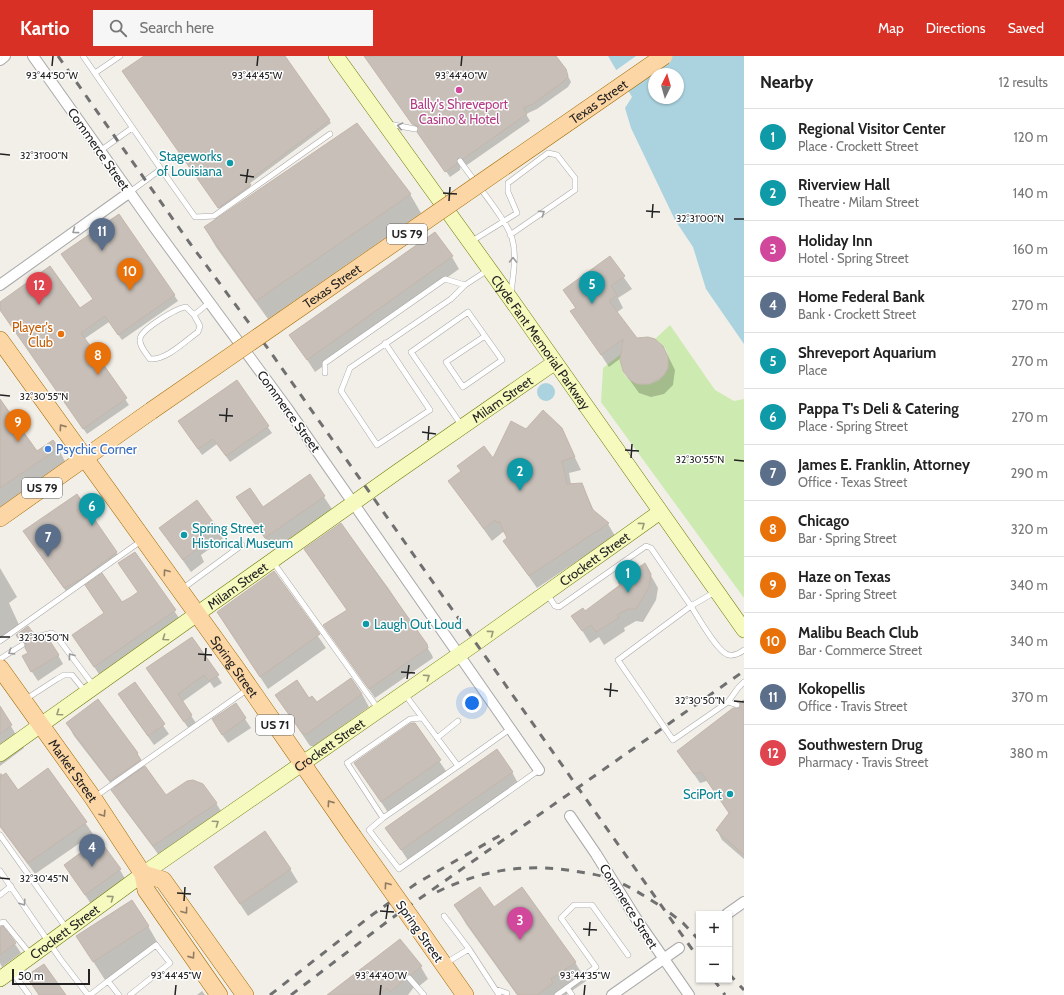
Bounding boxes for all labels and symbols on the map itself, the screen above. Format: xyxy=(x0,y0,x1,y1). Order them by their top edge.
north arrow xyxy=(648,68,684,104)
text: 93°44'50"W xyxy=(26,69,79,82)
text: 93°44'45"W xyxy=(232,69,283,82)
text: 93°44'40"W xyxy=(435,69,488,82)
street label: Texas Street xyxy=(566,76,631,127)
marker: Bally's Shreveport Casino & Hotel xyxy=(454,85,464,95)
place label: Bally's Shreveport Casino & Hotel xyxy=(410,96,509,127)
street label: Commerce Street xyxy=(65,105,134,194)
one-way arrow xyxy=(397,122,403,131)
place label: Stageworks of Louisiana xyxy=(157,148,223,179)
text: 32°31'00"N xyxy=(20,149,68,162)
marker: Stageworks of Louisiana xyxy=(225,158,235,168)
one-way arrow xyxy=(538,211,545,218)
text: 32°31'00"N xyxy=(676,212,724,225)
pin: 11 xyxy=(89,218,115,251)
road number: US 79 xyxy=(387,224,427,244)
one-way arrow xyxy=(73,226,80,233)
one-way arrow xyxy=(509,257,517,263)
pin: 10 xyxy=(117,258,143,291)
street label: Texas Street xyxy=(300,260,364,311)
pin: 5 xyxy=(579,271,605,304)
pin: 12 xyxy=(26,272,52,305)
street label: Clyde Fant Memorial Parkway xyxy=(488,272,594,413)
place label: Player's Club xyxy=(12,319,54,350)
marker: Player's Club xyxy=(56,329,66,339)
pin: 8 xyxy=(85,342,111,375)
street label: Commerce Street xyxy=(254,367,324,456)
street label: Milam Street xyxy=(469,372,536,426)
text: 32°30'55"N xyxy=(20,390,68,403)
pin: 9 xyxy=(5,409,31,442)
one-way arrow xyxy=(59,424,66,431)
place label: Psychic Corner xyxy=(56,441,138,457)
marker: Psychic Corner xyxy=(43,444,53,454)
text: 32°30'55"N xyxy=(676,453,724,466)
pin: 2 xyxy=(507,458,533,491)
road number: US 79 xyxy=(22,478,62,498)
pin: 6 xyxy=(79,493,105,526)
place label: Spring Street Historical Museum xyxy=(192,520,293,551)
one-way arrow xyxy=(638,522,645,530)
pin: 7 xyxy=(35,524,61,557)
street label: Crockett Street xyxy=(556,528,633,589)
marker: Spring Street Historical Museum xyxy=(179,530,189,540)
street label: Milam Street xyxy=(204,558,271,612)
pin: 1 xyxy=(615,560,641,593)
one-way arrow xyxy=(163,569,171,576)
place label: Laugh Out Loud xyxy=(374,616,462,632)
marker: Laugh Out Loud xyxy=(361,619,371,629)
one-way arrow xyxy=(486,630,493,637)
text: 32°30'50"N xyxy=(19,631,69,644)
one-way arrow xyxy=(162,633,169,641)
street label: Spring Street xyxy=(207,633,262,701)
one-way arrow xyxy=(8,647,15,654)
one-way arrow xyxy=(69,653,76,660)
one-way arrow xyxy=(422,675,429,682)
your location xyxy=(462,693,482,713)
text: 32°30'50"N xyxy=(675,694,725,707)
one-way arrow xyxy=(56,708,63,715)
street label: Crockett Street xyxy=(291,714,368,775)
road number: US 71 xyxy=(256,715,294,735)
street label: Market Street xyxy=(45,736,102,805)
place label: SciPort xyxy=(683,786,723,802)
marker: SciPort xyxy=(725,789,735,799)
one-way arrow xyxy=(328,801,335,808)
one-way arrow xyxy=(99,810,106,817)
one-way arrow xyxy=(212,821,219,828)
pin: 4 xyxy=(79,834,105,867)
street label: Commerce Street xyxy=(596,861,662,952)
text: 32°30'45"N xyxy=(20,872,68,885)
one-way arrow xyxy=(385,882,392,889)
one-way arrow xyxy=(106,896,113,903)
street label: Spring Street xyxy=(393,897,447,965)
one-way arrow xyxy=(18,898,25,905)
street label: Crockett Street xyxy=(27,900,103,962)
one-way arrow xyxy=(181,907,188,914)
pin: 3 xyxy=(507,907,533,940)
one-way arrow xyxy=(187,952,194,959)
scale bar xyxy=(12,967,90,986)
text: 93°44'45"W xyxy=(151,969,202,982)
text: 93°44'40"W xyxy=(355,969,408,982)
text: 93°44'35"W xyxy=(560,969,611,982)

